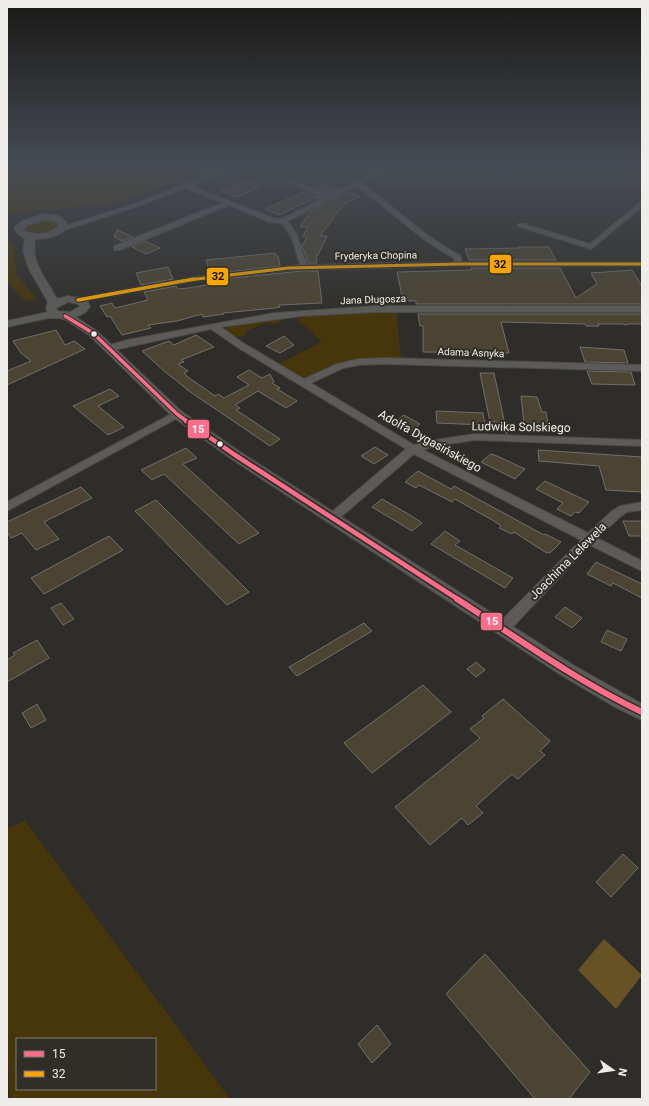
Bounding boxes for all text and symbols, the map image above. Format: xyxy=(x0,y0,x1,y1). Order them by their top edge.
street label: Fryderyka Chopina xyxy=(335,249,417,262)
line badge: 32 xyxy=(489,254,512,274)
text: 32 xyxy=(494,258,506,271)
line badge: 32 xyxy=(206,267,229,286)
text: 32 xyxy=(212,270,224,283)
street label: Jana Długosza xyxy=(340,293,406,306)
unlabelled marker xyxy=(89,329,99,339)
street label: Adama Asnyka xyxy=(437,346,505,359)
street label: Adolfa Dygasińskiego xyxy=(376,407,484,475)
line badge: 15 xyxy=(187,419,210,439)
street label: Ludwika Solskiego xyxy=(471,419,571,435)
text: 15 xyxy=(192,423,204,436)
unlabelled marker xyxy=(215,439,225,449)
street label: Joachima Lelewela xyxy=(527,520,609,602)
line badge: 15 xyxy=(480,612,503,631)
text: 15 xyxy=(486,615,498,628)
legend xyxy=(16,1038,156,1090)
text: 15 xyxy=(52,1047,66,1061)
north arrow xyxy=(593,1050,633,1090)
text: 32 xyxy=(52,1067,66,1081)
text: N xyxy=(615,1067,629,1078)

